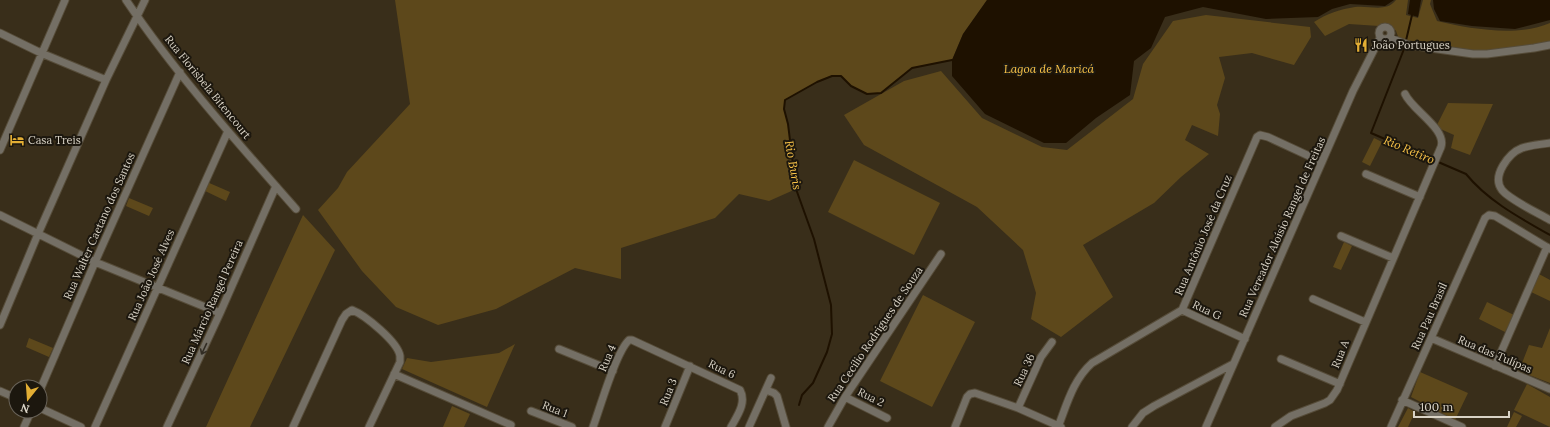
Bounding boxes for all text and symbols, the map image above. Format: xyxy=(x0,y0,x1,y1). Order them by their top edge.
street label: Rua Florisbela Bitencourt xyxy=(162,32,255,142)
restaurant icon: João Portugues xyxy=(1353,37,1369,53)
place label: João Portugues xyxy=(1371,38,1450,52)
water label: Lagoa de Maricá xyxy=(1004,61,1095,76)
hotel icon: Casa Treis xyxy=(9,132,25,148)
water label: Rio Retiro xyxy=(1382,132,1437,167)
place label: Casa Treis xyxy=(28,133,81,147)
street label: Rua Vereador Aloísio Rangel de Freitas xyxy=(1236,135,1328,319)
water label: Rio Buris xyxy=(782,139,805,191)
street label: Rua Walter Caetano dos Santos xyxy=(60,150,138,302)
street label: Rua Antônio José da Cruz xyxy=(1171,172,1235,297)
street label: Rua João José Alves xyxy=(125,227,177,323)
street label: Rua Márcio Rangel Pereira xyxy=(178,237,246,366)
street label: Rua Cecílio Rodrigues de Souza xyxy=(824,263,926,404)
street label: Rua Pau Brasil xyxy=(1408,280,1450,352)
street label: Rua G xyxy=(1190,297,1224,323)
street label: Rua das Tulípas xyxy=(1456,332,1534,376)
street label: Rua A xyxy=(1328,337,1352,370)
one-way arrow xyxy=(200,342,207,354)
street label: Rua 4 xyxy=(595,342,619,374)
street label: Rua 36 xyxy=(1010,351,1038,389)
street label: Rua 6 xyxy=(706,356,738,382)
street label: Rua 3 xyxy=(656,376,680,408)
north arrow xyxy=(8,379,48,419)
street label: Rua 2 xyxy=(855,385,887,409)
scale bar xyxy=(1414,393,1509,419)
street label: Rua 1 xyxy=(540,398,570,420)
text: 100 m xyxy=(1420,399,1453,414)
text: N xyxy=(18,400,31,417)

